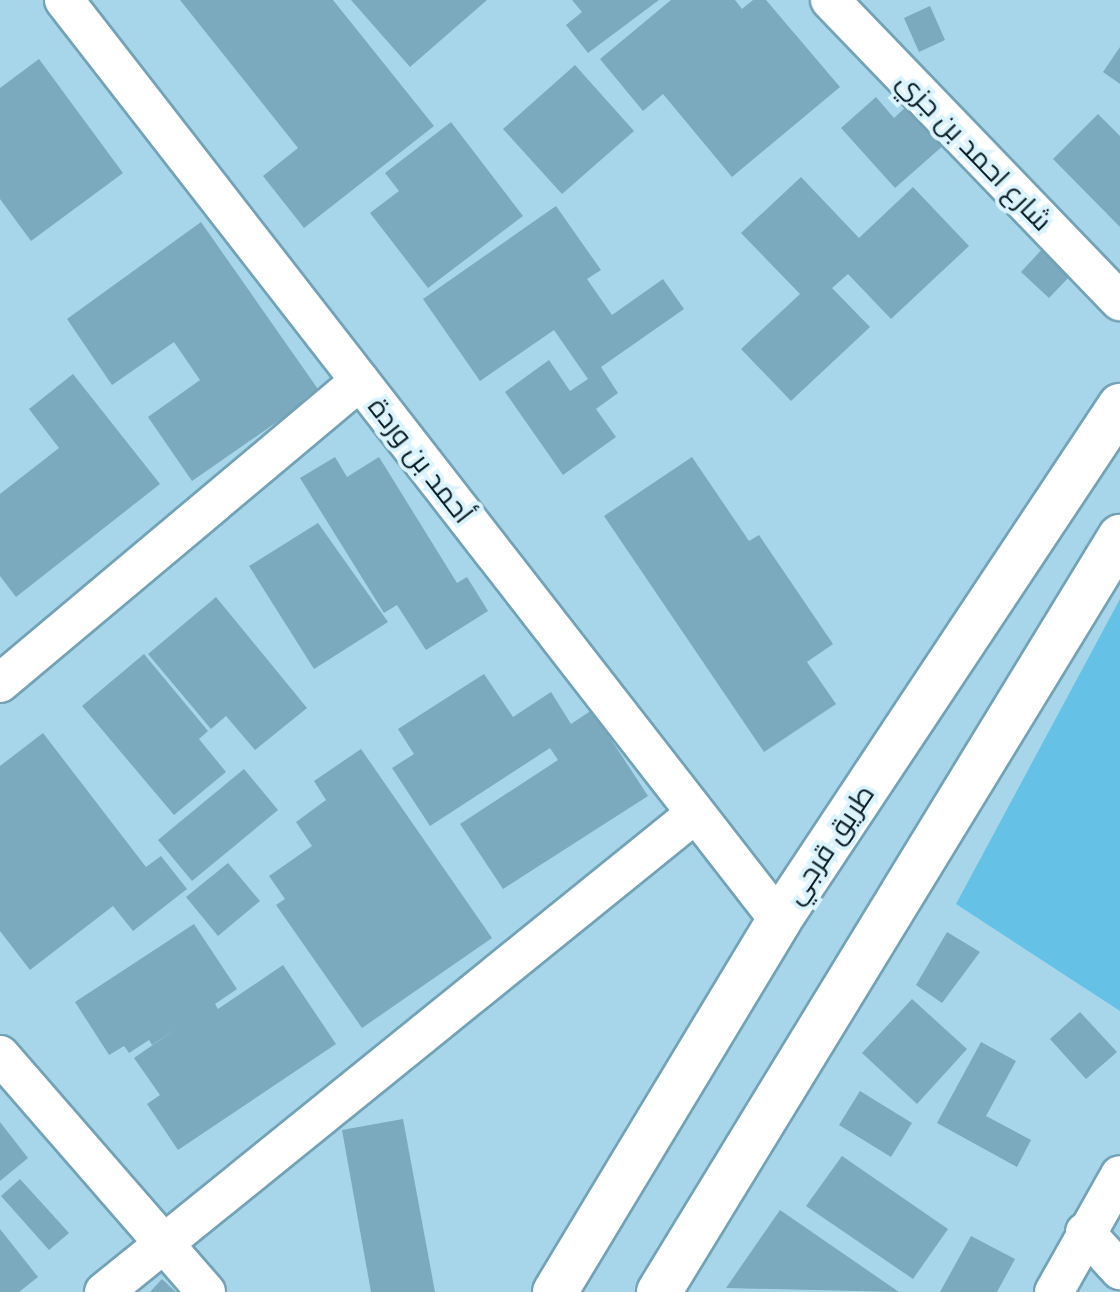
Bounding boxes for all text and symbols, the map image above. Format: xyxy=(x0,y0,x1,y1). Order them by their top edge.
street label: شارع احمد بن جزي xyxy=(891,64,1059,238)
street label: أحمد بن وردة xyxy=(361,390,481,530)
street label: طريق قرجي xyxy=(777,778,881,910)

